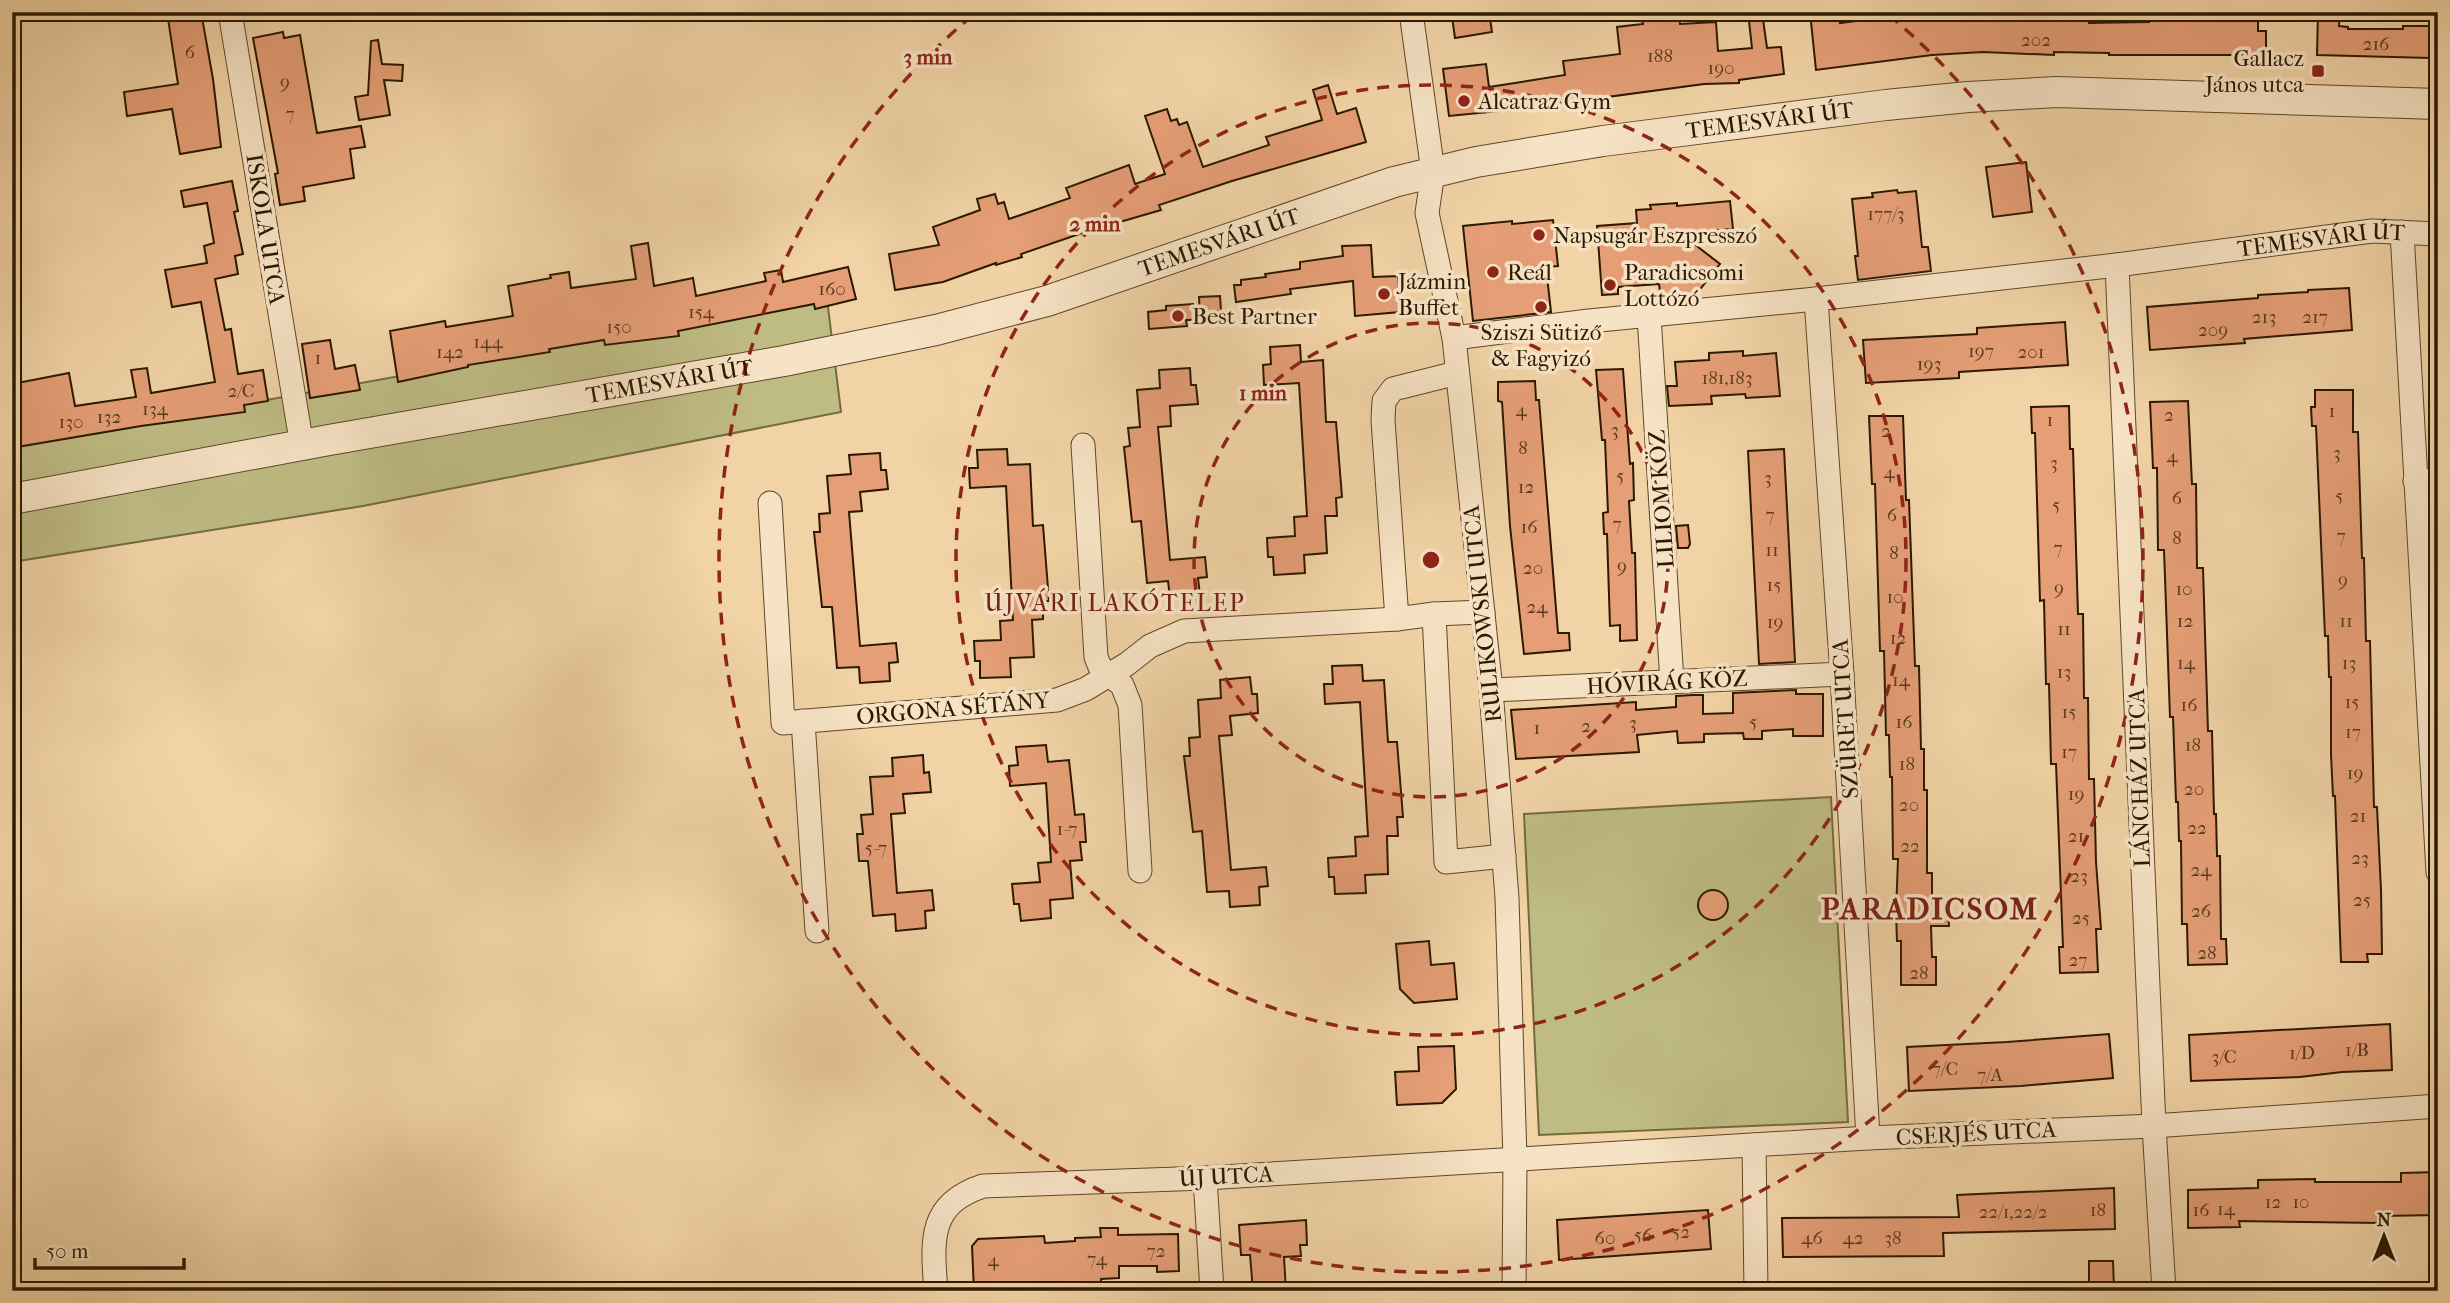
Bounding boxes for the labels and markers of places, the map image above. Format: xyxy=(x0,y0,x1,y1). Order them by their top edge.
place label: Gallacz János utca xyxy=(2203,45,2304,98)
marker: Gallacz János utca xyxy=(2310,63,2326,79)
place label: Alcatraz Gym xyxy=(1477,88,1611,115)
marker: Alcatraz Gym xyxy=(1456,93,1472,109)
place label: Napsugár Eszpresszó xyxy=(1553,222,1757,249)
marker: Napsugár Eszpresszó xyxy=(1531,227,1547,243)
place label: Reál xyxy=(1507,259,1552,286)
place label: Paradicsomi Lottózó xyxy=(1624,259,1744,312)
marker: Reál xyxy=(1485,264,1501,280)
place label: Jázmin Buffet xyxy=(1396,268,1467,321)
marker: Paradicsomi Lottózó xyxy=(1602,277,1618,293)
marker: Jázmin Buffet xyxy=(1376,286,1392,302)
marker: Sziszi Sütiző & Fagyizó xyxy=(1533,299,1549,315)
place label: Best Partner xyxy=(1192,303,1317,330)
marker: Best Partner xyxy=(1170,308,1186,324)
place label: Sziszi Sütiző & Fagyizó xyxy=(1481,319,1602,372)
centre of rings xyxy=(1419,548,1443,572)

